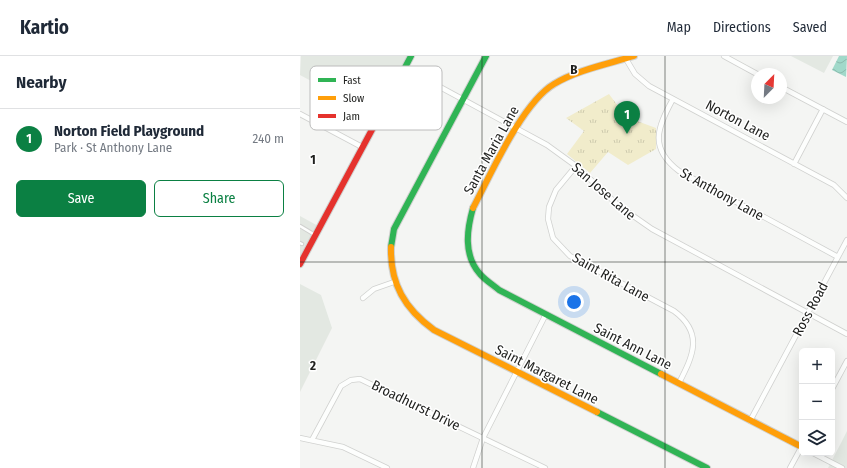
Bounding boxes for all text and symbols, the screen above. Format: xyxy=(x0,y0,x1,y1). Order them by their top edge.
text: Kartio xyxy=(20,16,69,39)
text: Map xyxy=(667,19,691,36)
text: Directions xyxy=(713,19,771,36)
text: Saved xyxy=(793,19,827,36)
text: B xyxy=(570,62,578,77)
legend xyxy=(310,66,442,130)
north arrow xyxy=(751,68,787,104)
text: Nearby xyxy=(16,72,67,93)
text: Fast xyxy=(343,74,361,87)
text: Slow xyxy=(343,92,364,105)
street label: Norton Lane xyxy=(703,96,773,145)
pin: 1 xyxy=(614,101,640,134)
street label: Santa Maria Lane xyxy=(460,103,523,197)
text: Jam xyxy=(343,110,360,123)
text: Norton Field Playground xyxy=(54,122,204,140)
text: 1 xyxy=(26,131,32,146)
text: 240 m xyxy=(252,131,284,146)
text: Park · St Anthony Lane xyxy=(54,140,172,155)
text: 1 xyxy=(310,152,316,167)
street label: San Jose Lane xyxy=(568,159,639,224)
street label: St Anthony Lane xyxy=(677,164,767,224)
button: Save xyxy=(16,180,146,217)
button: Share xyxy=(154,180,284,217)
street label: Saint Rita Lane xyxy=(569,249,652,306)
street label: Ross Road xyxy=(789,279,832,339)
your location xyxy=(564,292,584,312)
street label: Saint Ann Lane xyxy=(591,320,675,373)
street label: Saint Margaret Lane xyxy=(492,341,601,408)
map controls xyxy=(799,348,835,456)
button: + xyxy=(799,348,835,384)
text: 2 xyxy=(309,358,316,373)
street label: Broadhurst Drive xyxy=(369,377,463,434)
button: − xyxy=(799,384,835,420)
button: layers xyxy=(799,420,835,456)

